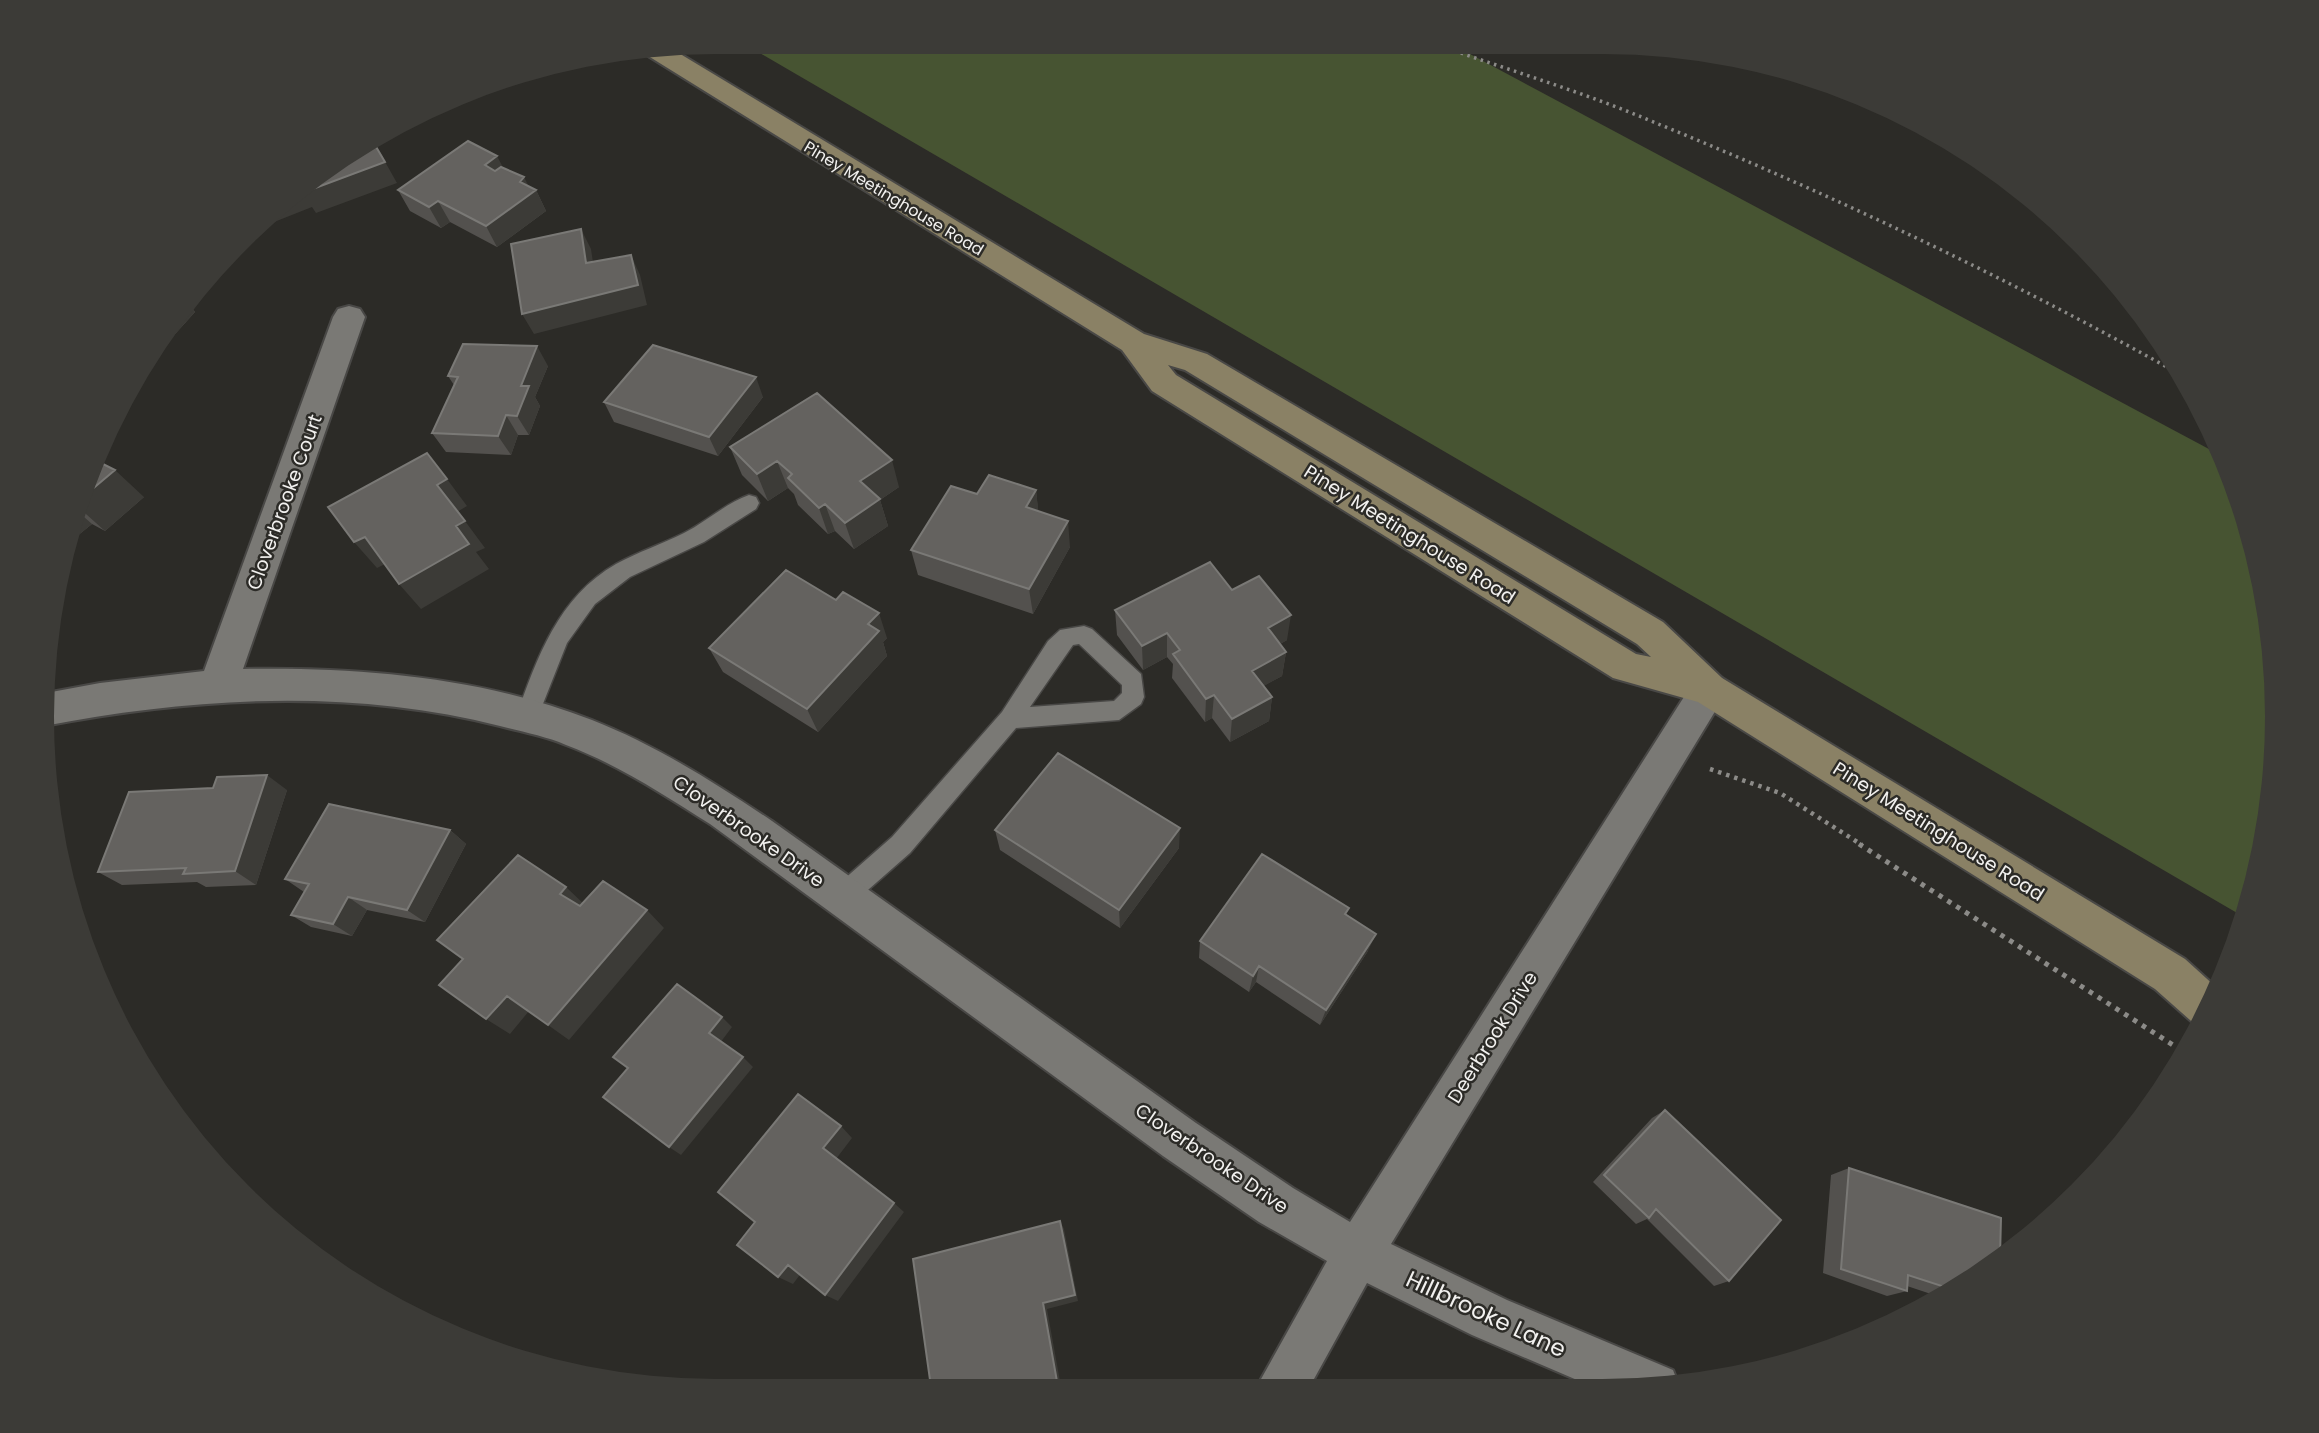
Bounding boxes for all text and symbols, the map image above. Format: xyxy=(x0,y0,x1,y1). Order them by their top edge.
street label: Piney Meetinghouse Road xyxy=(800,136,988,261)
street label: Cloverbrooke Court xyxy=(240,411,329,594)
street label: Piney Meetinghouse Road xyxy=(1299,458,1521,611)
street label: Piney Meetinghouse Road xyxy=(1828,755,2050,908)
street label: Cloverbrooke Drive xyxy=(667,769,830,894)
street label: Deerbrook Drive xyxy=(1441,966,1544,1108)
street label: Cloverbrooke Drive xyxy=(1130,1097,1294,1220)
street label: Hillbrooke Lane xyxy=(1401,1263,1571,1365)

